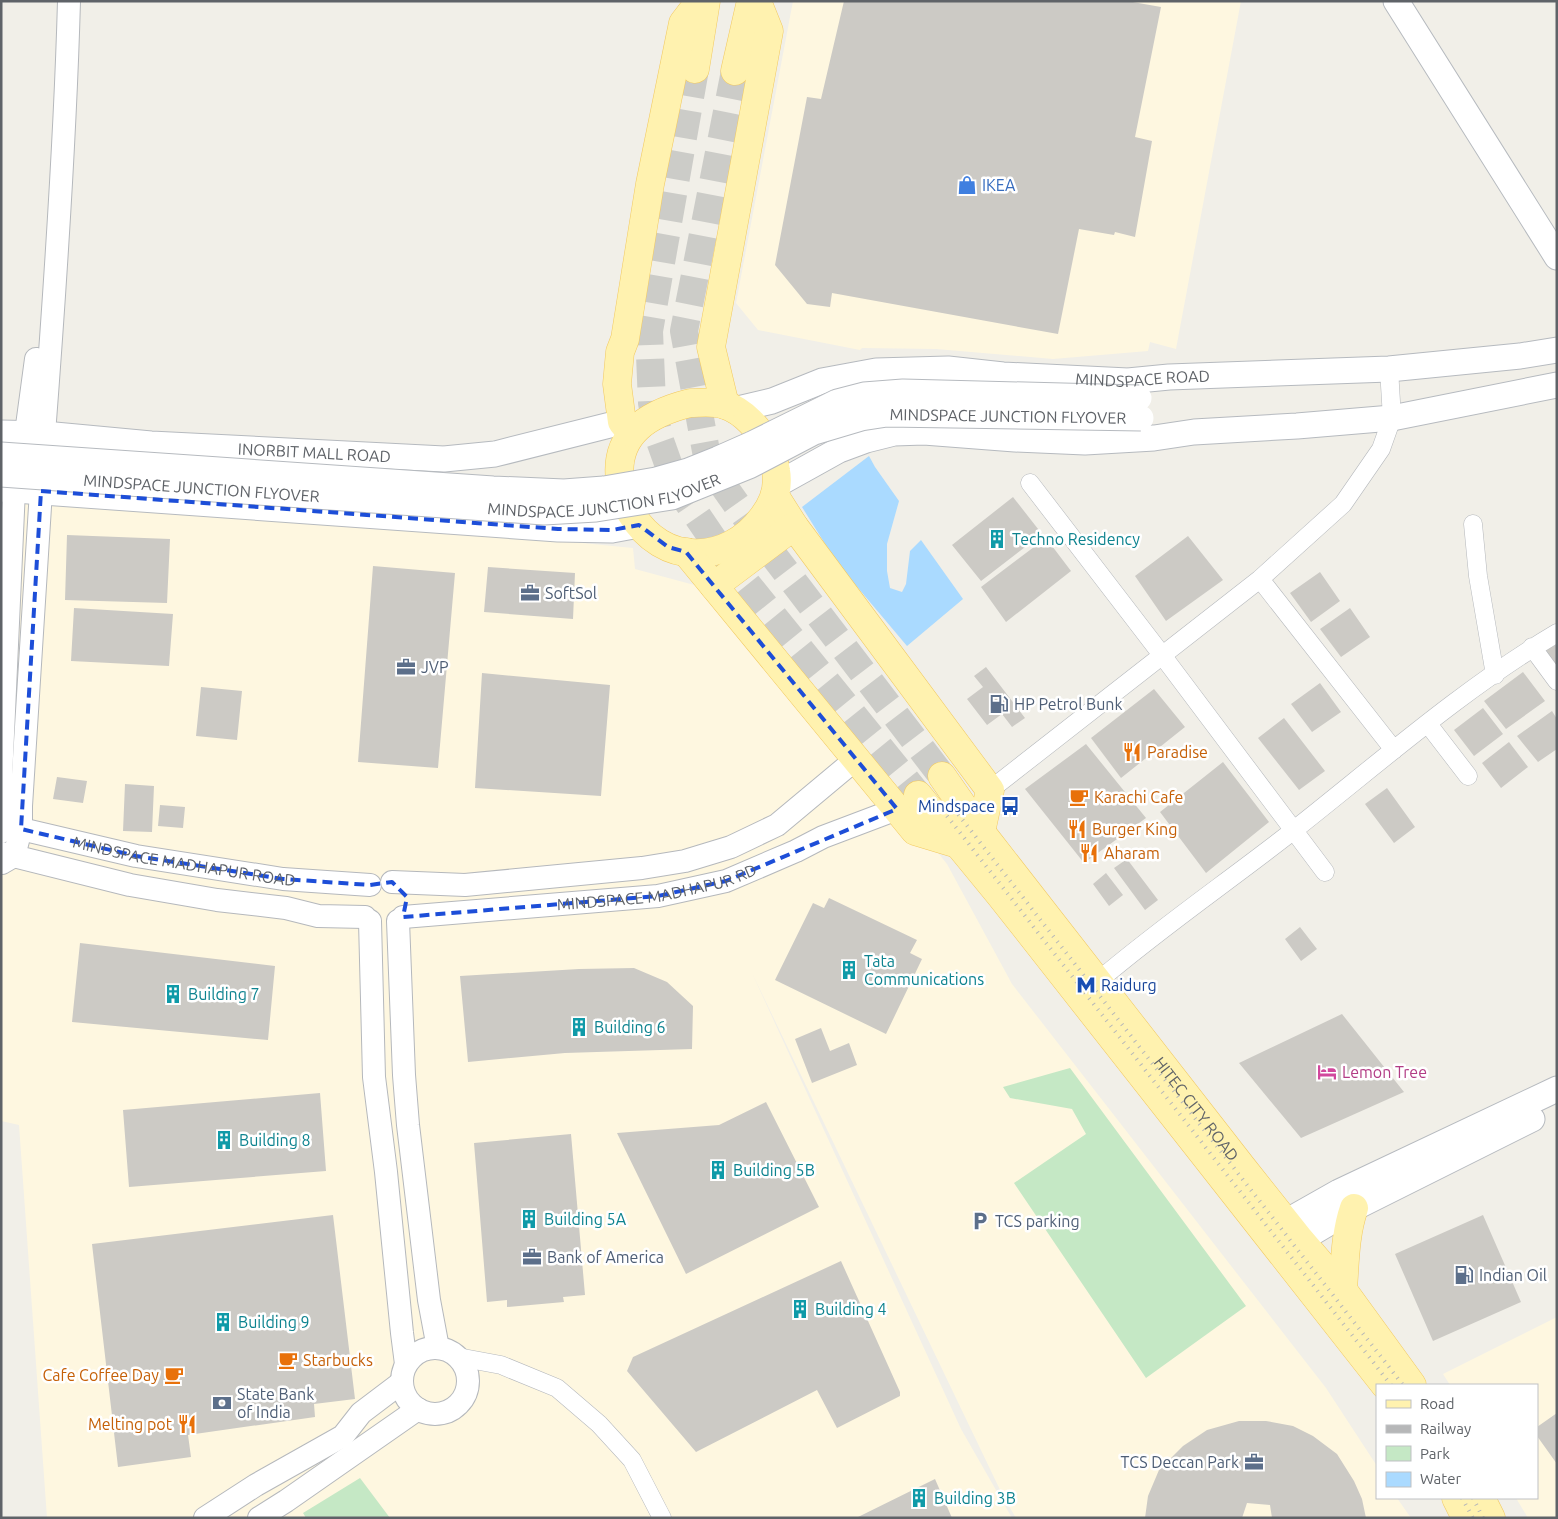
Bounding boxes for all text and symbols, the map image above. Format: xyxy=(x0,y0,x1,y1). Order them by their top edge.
shop icon: IKEA xyxy=(956,174,978,196)
place label: IKEA xyxy=(982,176,1016,194)
street label: MINDSPACE ROAD xyxy=(1075,367,1210,390)
street label: MINDSPACE JUNCTION FLYOVER xyxy=(889,405,1126,427)
street label: INORBIT MALL ROAD xyxy=(237,439,391,465)
street label: MINDSPACE JUNCTION FLYOVER xyxy=(487,470,723,521)
street label: MINDSPACE JUNCTION FLYOVER xyxy=(83,471,320,505)
building icon: Techno Residency xyxy=(986,528,1008,550)
place label: Techno Residency xyxy=(1012,530,1140,548)
office icon: SoftSol xyxy=(519,582,541,604)
place label: SoftSol xyxy=(545,584,597,602)
office icon: JVP xyxy=(395,656,417,678)
place label: JVP xyxy=(421,658,449,676)
fuel station icon: HP Petrol Bunk xyxy=(988,693,1010,715)
place label: HP Petrol Bunk xyxy=(1014,695,1123,713)
restaurant icon: Paradise xyxy=(1121,741,1143,763)
place label: Paradise xyxy=(1147,743,1208,761)
cafe icon: Karachi Cafe xyxy=(1068,786,1090,808)
place label: Karachi Cafe xyxy=(1094,788,1183,806)
bus stop icon: Mindspace xyxy=(999,795,1021,817)
place label: Mindspace xyxy=(918,797,995,815)
restaurant icon: Burger King xyxy=(1066,818,1088,840)
place label: Burger King xyxy=(1092,820,1177,838)
street label: MINDSPACE MADHAPUR ROAD xyxy=(71,832,296,889)
restaurant icon: Aharam xyxy=(1078,842,1100,864)
place label: Aharam xyxy=(1104,844,1160,862)
street label: MINDSPACE MADHAPUR RD xyxy=(556,860,759,913)
place label: Tata Communications xyxy=(864,952,984,988)
building icon: Tata Communications xyxy=(838,959,860,981)
metro station icon: Raidurg xyxy=(1075,974,1097,996)
place label: Raidurg xyxy=(1101,976,1157,994)
building icon: Building 7 xyxy=(162,983,184,1005)
place label: Building 7 xyxy=(188,985,260,1003)
building icon: Building 6 xyxy=(568,1016,590,1038)
place label: Building 6 xyxy=(594,1018,666,1036)
street label: HITEC CITY ROAD xyxy=(1151,1053,1243,1164)
hotel icon: Lemon Tree xyxy=(1316,1061,1338,1083)
place label: Lemon Tree xyxy=(1342,1063,1427,1081)
building icon: Building 8 xyxy=(213,1129,235,1151)
place label: Building 8 xyxy=(239,1131,311,1149)
building icon: Building 5B xyxy=(707,1159,729,1181)
place label: Building 5B xyxy=(733,1161,815,1179)
building icon: Building 5A xyxy=(518,1208,540,1230)
place label: Building 5A xyxy=(544,1210,627,1228)
parking icon: TCS parking xyxy=(969,1210,991,1232)
place label: TCS parking xyxy=(995,1212,1080,1230)
office icon: Bank of America xyxy=(521,1246,543,1268)
place label: Bank of America xyxy=(547,1248,664,1266)
fuel station icon: Indian Oil xyxy=(1453,1264,1475,1286)
place label: Indian Oil xyxy=(1479,1266,1547,1284)
building icon: Building 4 xyxy=(789,1298,811,1320)
place label: Building 4 xyxy=(815,1300,887,1318)
building icon: Building 9 xyxy=(212,1311,234,1333)
place label: Building 9 xyxy=(238,1313,310,1331)
cafe icon: Starbucks xyxy=(277,1349,299,1371)
place label: Starbucks xyxy=(303,1351,373,1369)
cafe icon: Cafe Coffee Day xyxy=(163,1364,185,1386)
place label: Cafe Coffee Day xyxy=(43,1366,159,1384)
legend xyxy=(1376,1384,1538,1499)
place label: State Bank of India xyxy=(237,1385,314,1421)
bank icon: State Bank of India xyxy=(211,1392,233,1414)
text: Road xyxy=(1420,1395,1455,1412)
restaurant icon: Melting pot xyxy=(176,1413,198,1435)
place label: Melting pot xyxy=(88,1415,173,1433)
text: Railway xyxy=(1420,1420,1471,1437)
text: Park xyxy=(1420,1445,1450,1462)
office icon: TCS Deccan Park xyxy=(1243,1451,1265,1473)
place label: TCS Deccan Park xyxy=(1121,1453,1239,1471)
text: Water xyxy=(1420,1470,1461,1487)
building icon: Building 3B xyxy=(908,1487,930,1509)
place label: Building 3B xyxy=(934,1489,1016,1507)

